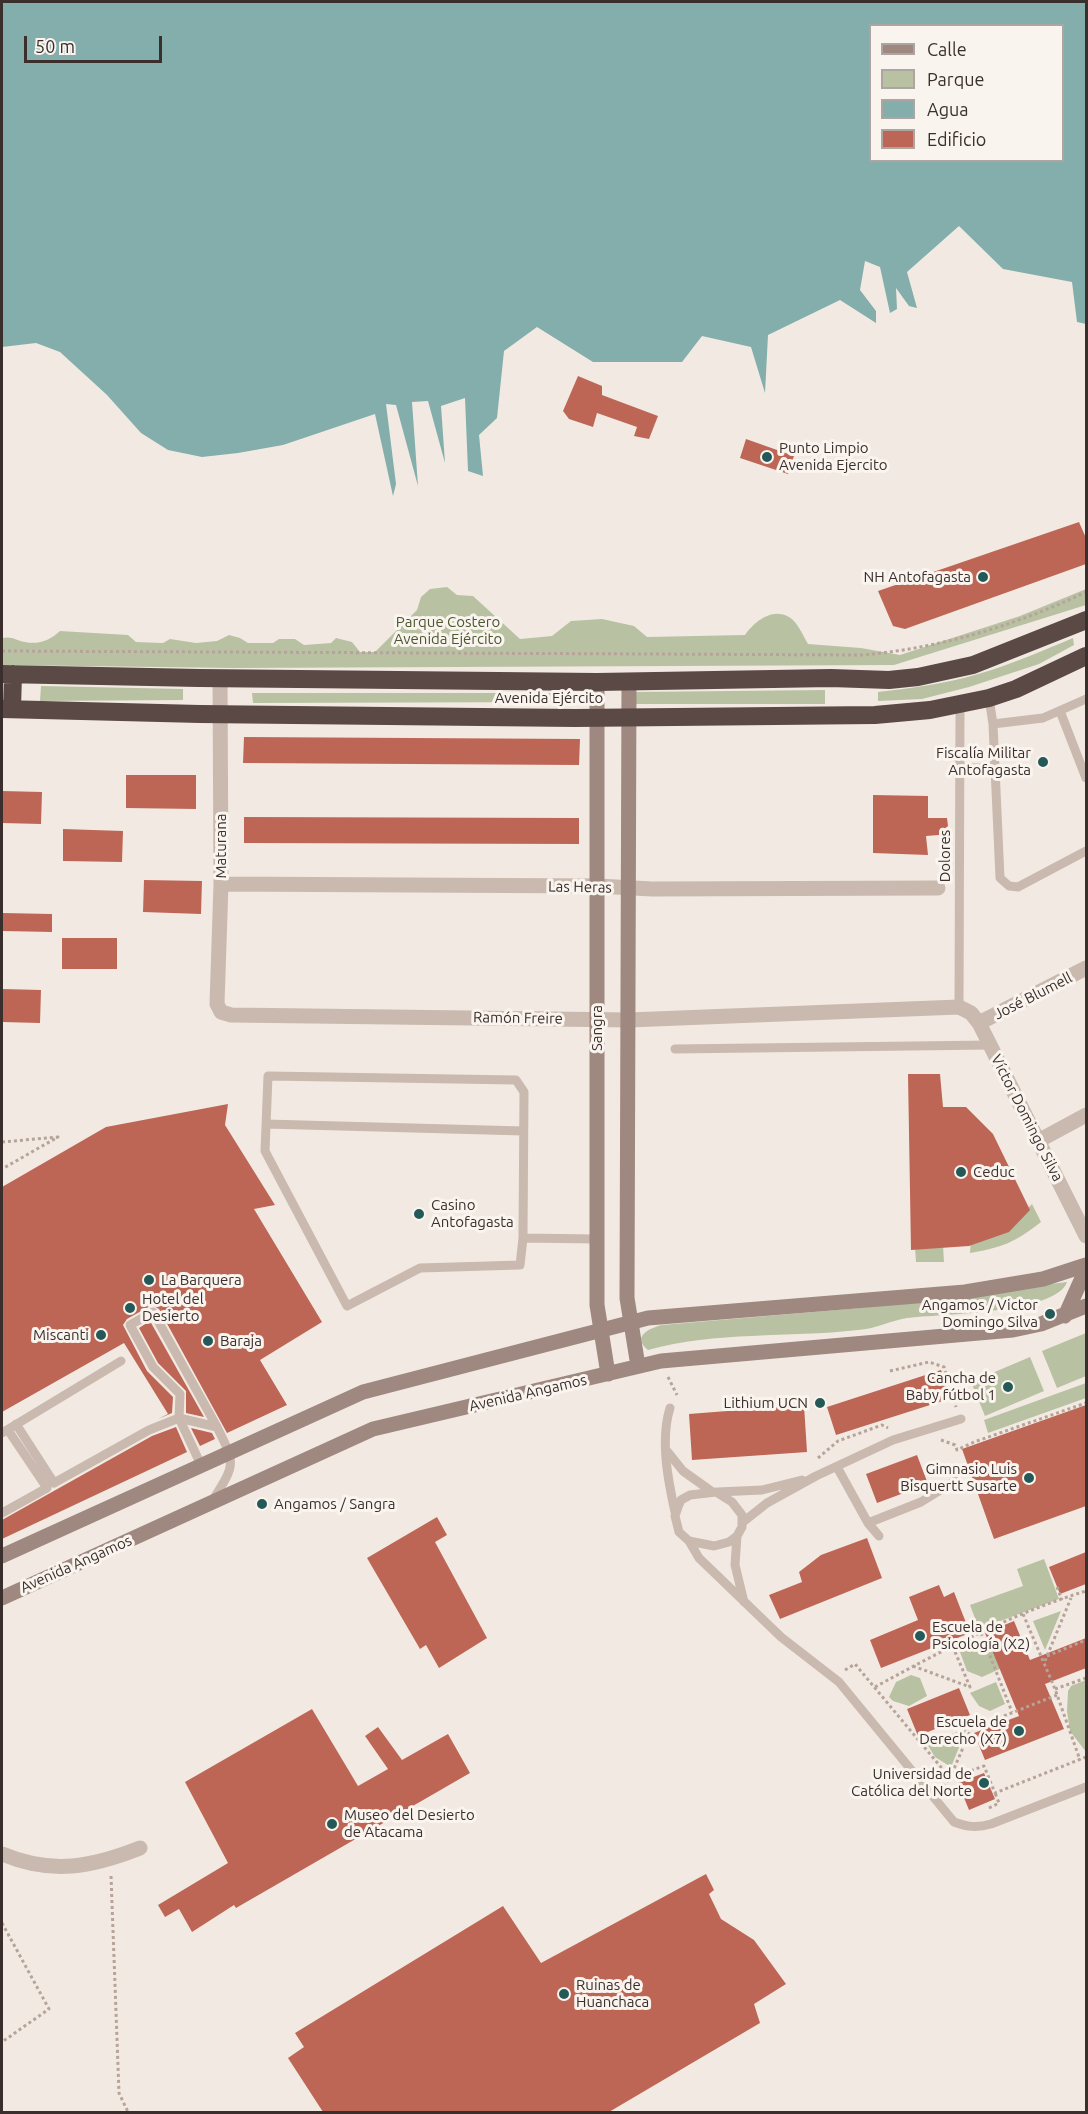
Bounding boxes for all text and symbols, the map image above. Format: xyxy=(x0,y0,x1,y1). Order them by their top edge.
scale bar xyxy=(27,24,165,62)
legend xyxy=(869,24,1064,162)
text: 50 m xyxy=(35,36,75,56)
text: Calle xyxy=(927,39,967,59)
text: Parque xyxy=(927,69,984,89)
text: Agua xyxy=(927,99,969,119)
text: Edificio xyxy=(927,129,986,149)
place label: Punto Limpio Avenida Ejercito xyxy=(779,439,888,474)
marker: Punto Limpio Avenida Ejercito xyxy=(760,450,774,464)
place label: NH Antofagasta xyxy=(864,568,971,586)
marker: NH Antofagasta xyxy=(976,570,990,584)
park label: Parque Costero Avenida Ejército xyxy=(394,613,502,648)
street label: Avenida Ejército xyxy=(495,689,603,707)
place label: Fiscalía Militar Antofagasta xyxy=(936,744,1031,779)
marker: Fiscalía Militar Antofagasta xyxy=(1036,755,1050,769)
street label: Maturana xyxy=(212,814,230,878)
street label: Dolores xyxy=(936,830,954,882)
street label: Las Heras xyxy=(548,877,612,897)
street label: José Blumell xyxy=(991,969,1075,1023)
street label: Sangra xyxy=(588,1005,606,1051)
street label: Ramón Freire xyxy=(473,1008,563,1028)
street label: Víctor Domingo Silva xyxy=(987,1051,1067,1185)
place label: Ceduc xyxy=(973,1163,1015,1181)
marker: Ceduc xyxy=(954,1165,968,1179)
place label: Casino Antofagasta xyxy=(431,1196,514,1231)
marker: Casino Antofagasta xyxy=(412,1207,426,1221)
place label: La Barquera xyxy=(161,1271,242,1289)
marker: La Barquera xyxy=(142,1273,156,1287)
place label: Hotel del Desierto xyxy=(142,1290,204,1325)
place label: Angamos / Victor Domingo Silva xyxy=(922,1296,1038,1331)
marker: Hotel del Desierto xyxy=(123,1301,137,1315)
marker: Angamos / Victor Domingo Silva xyxy=(1043,1307,1057,1321)
place label: Miscanti xyxy=(33,1326,89,1344)
marker: Miscanti xyxy=(94,1328,108,1342)
place label: Baraja xyxy=(220,1332,262,1350)
marker: Baraja xyxy=(201,1334,215,1348)
place label: Cancha de Baby fútbol 1 xyxy=(906,1369,996,1404)
street label: Avenida Angamos xyxy=(467,1371,589,1415)
marker: Cancha de Baby fútbol 1 xyxy=(1001,1380,1015,1394)
place label: Lithium UCN xyxy=(724,1394,808,1412)
marker: Lithium UCN xyxy=(813,1396,827,1410)
place label: Gimnasio Luis Bisquertt Susarte xyxy=(900,1460,1017,1495)
marker: Gimnasio Luis Bisquertt Susarte xyxy=(1022,1471,1036,1485)
place label: Angamos / Sangra xyxy=(274,1495,395,1513)
marker: Angamos / Sangra xyxy=(255,1497,269,1511)
street label: Avenida Angamos xyxy=(17,1531,135,1597)
place label: Escuela de Psicología (X2) xyxy=(932,1618,1030,1653)
marker: Escuela de Psicología (X2) xyxy=(913,1629,927,1643)
place label: Escuela de Derecho (X7) xyxy=(919,1713,1007,1748)
marker: Escuela de Derecho (X7) xyxy=(1012,1724,1026,1738)
place label: Universidad de Católica del Norte xyxy=(851,1765,972,1800)
marker: Universidad de Católica del Norte xyxy=(977,1776,991,1790)
place label: Museo del Desierto de Atacama xyxy=(344,1806,475,1841)
marker: Museo del Desierto de Atacama xyxy=(325,1817,339,1831)
place label: Ruinas de Huanchaca xyxy=(576,1976,649,2011)
marker: Ruinas de Huanchaca xyxy=(557,1987,571,2001)

